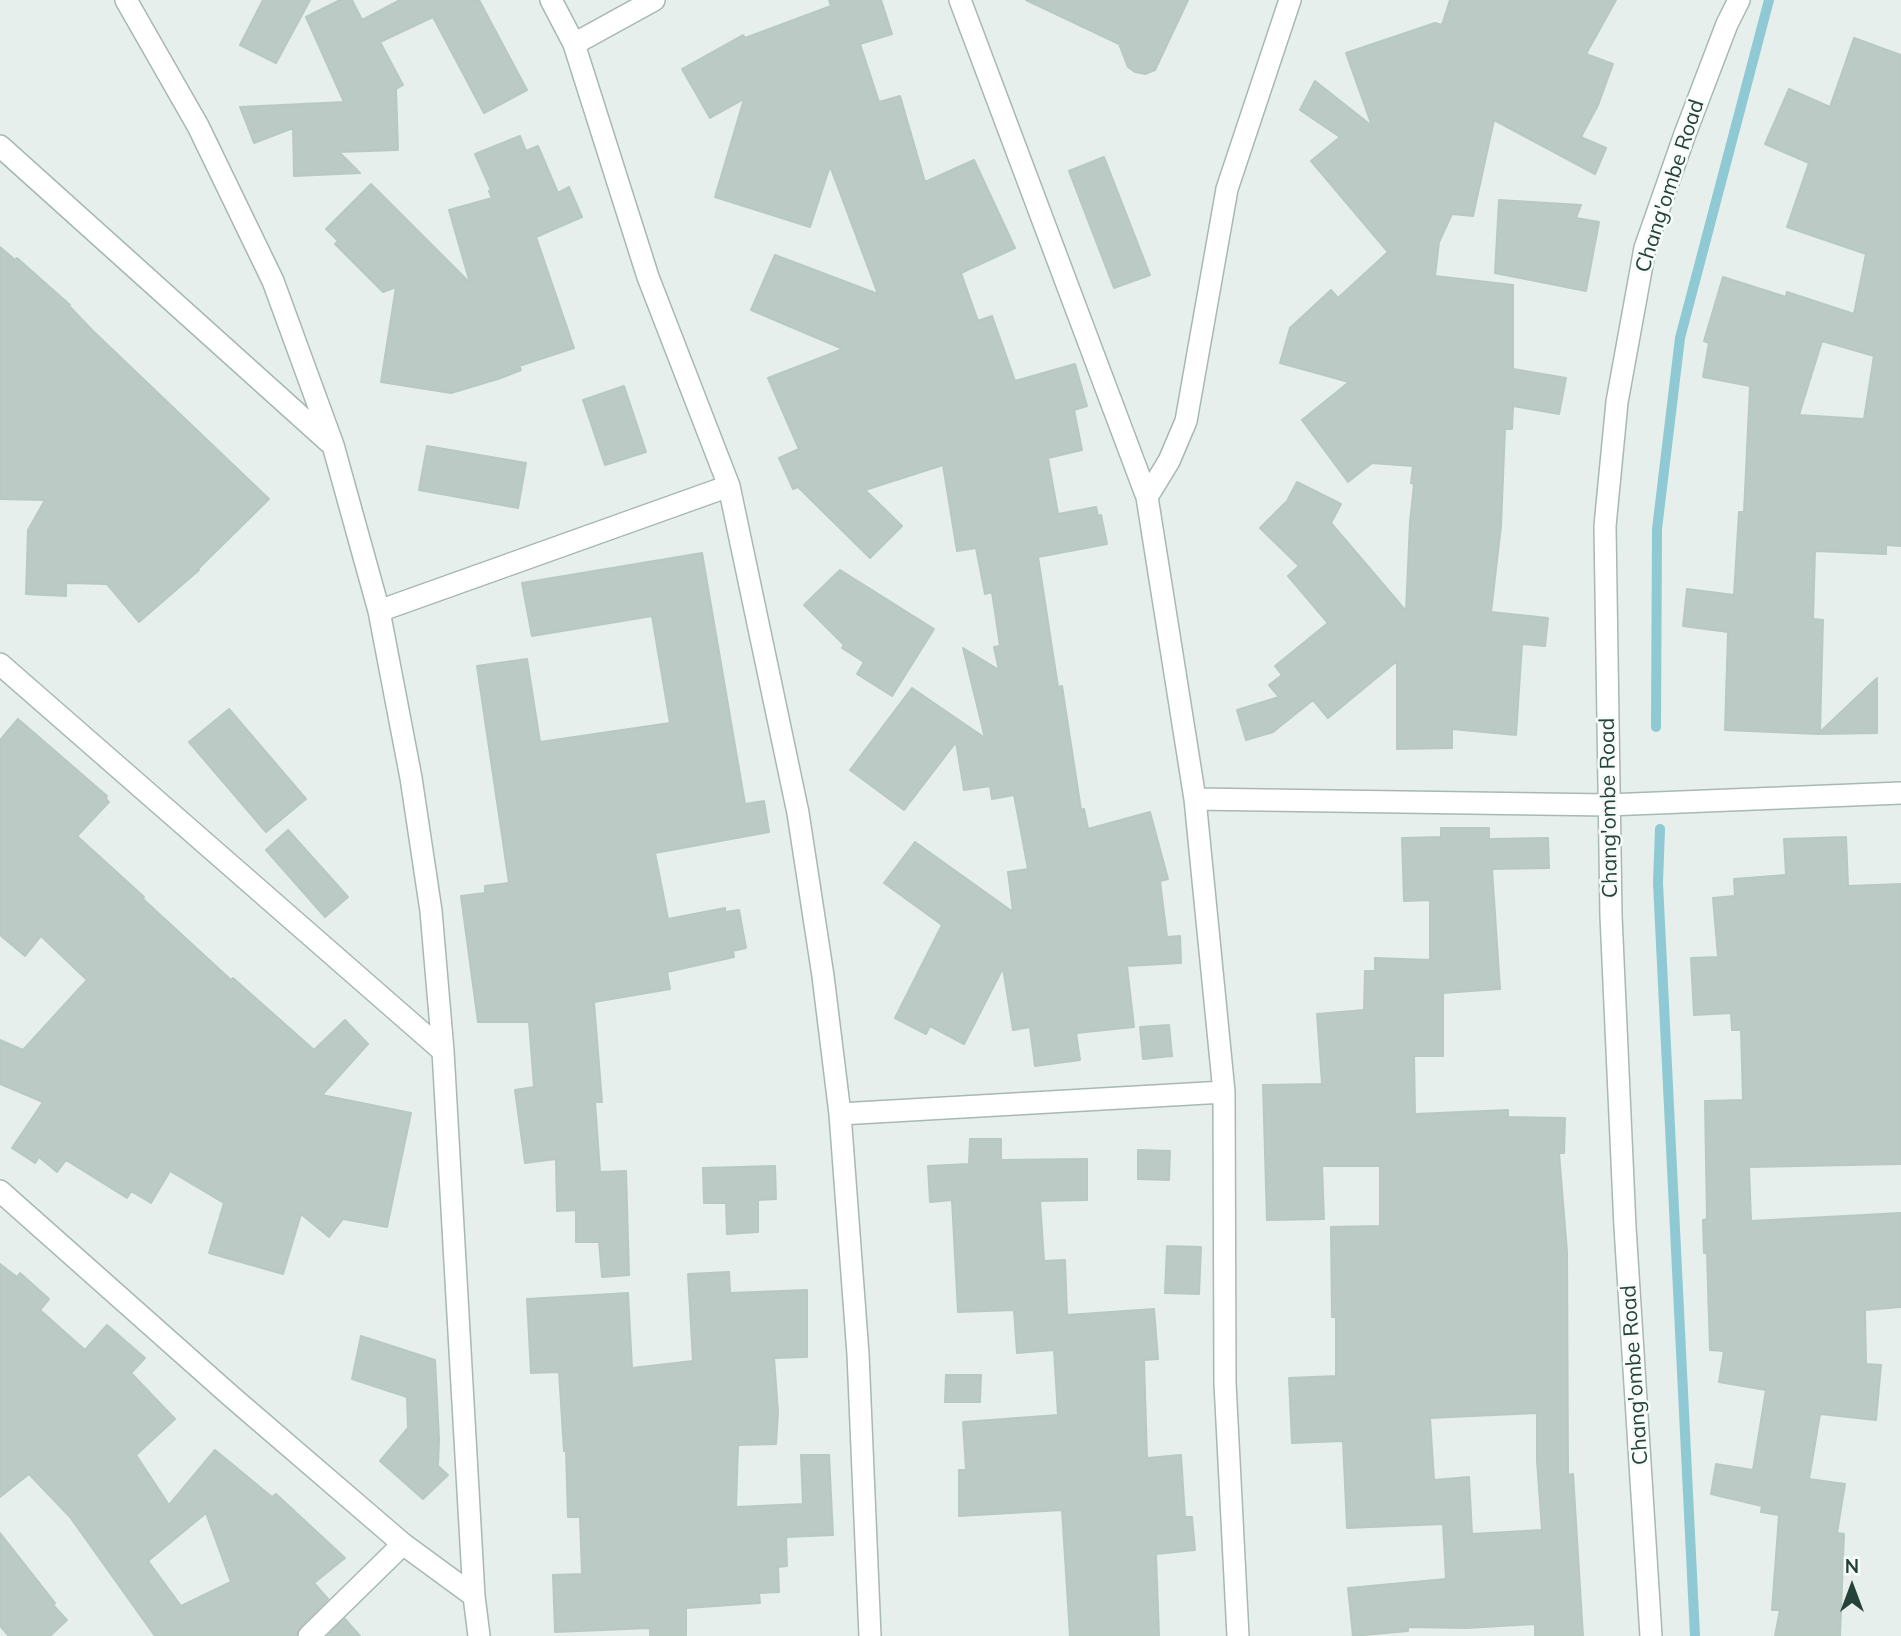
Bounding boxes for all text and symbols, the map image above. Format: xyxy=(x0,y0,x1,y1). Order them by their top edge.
street label: Chang'ombe Road xyxy=(1630,96,1710,276)
street label: Chang'ombe Road xyxy=(1595,718,1623,898)
street label: Chang'ombe Road xyxy=(1616,1284,1654,1466)
north arrow xyxy=(1817,1552,1887,1622)
text: N xyxy=(1845,1554,1859,1578)

